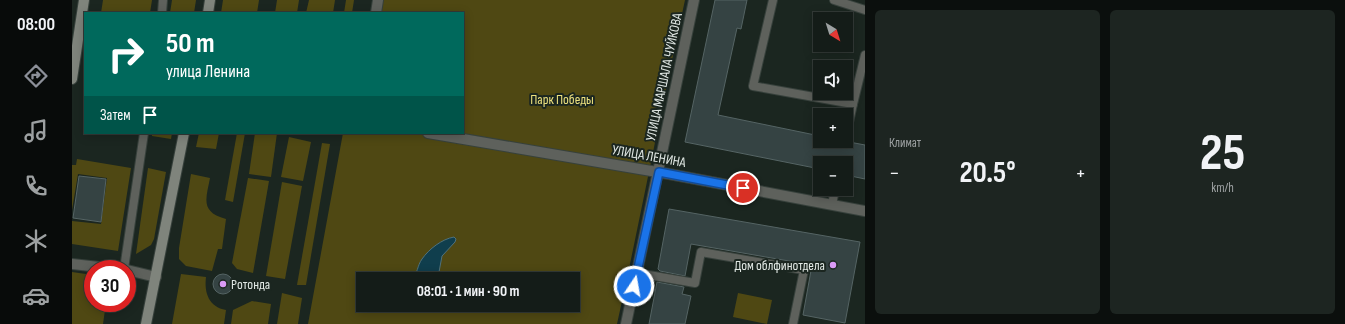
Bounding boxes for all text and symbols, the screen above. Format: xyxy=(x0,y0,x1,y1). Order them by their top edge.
street label: УЛИЦА МАРШАЛА ЧУЙКОВА xyxy=(642,10,686,143)
north arrow xyxy=(813,12,853,52)
map controls xyxy=(813,12,853,196)
text: 08:00 xyxy=(17,14,55,35)
text: 50 m xyxy=(166,27,215,60)
icon: right xyxy=(100,28,152,80)
button: sound xyxy=(813,60,853,100)
text: улица Ленина xyxy=(166,61,250,82)
icon: directions xyxy=(22,62,50,90)
park label: Парк Победы xyxy=(530,91,594,108)
icon: arrive xyxy=(139,104,161,126)
text: Затем xyxy=(100,106,131,125)
button: + xyxy=(813,108,853,148)
icon: music xyxy=(22,117,50,145)
text: 25 xyxy=(1200,122,1245,185)
text: Климат xyxy=(889,135,921,151)
street label: УЛИЦА ЛЕНИНА xyxy=(611,141,688,171)
text: 20.5° xyxy=(959,155,1016,191)
button: − xyxy=(813,156,853,196)
text: − xyxy=(889,160,900,187)
text: + xyxy=(1075,160,1086,187)
pin xyxy=(726,171,760,205)
icon: phone xyxy=(22,172,50,200)
icon: arrive xyxy=(732,177,754,199)
text: km/h xyxy=(1211,180,1234,196)
icon: climate xyxy=(22,227,50,255)
place label: Дом облфинотдела xyxy=(734,257,825,274)
speed limit sign: 30 xyxy=(84,260,136,312)
marker: Дом облфинотдела xyxy=(828,260,838,270)
position arrow xyxy=(613,265,655,307)
place label: Ротонда xyxy=(231,276,270,293)
marker: Ротонда xyxy=(218,279,228,289)
icon: car xyxy=(22,282,50,310)
text: 08:01 · 1 мин · 90 m xyxy=(417,282,519,301)

